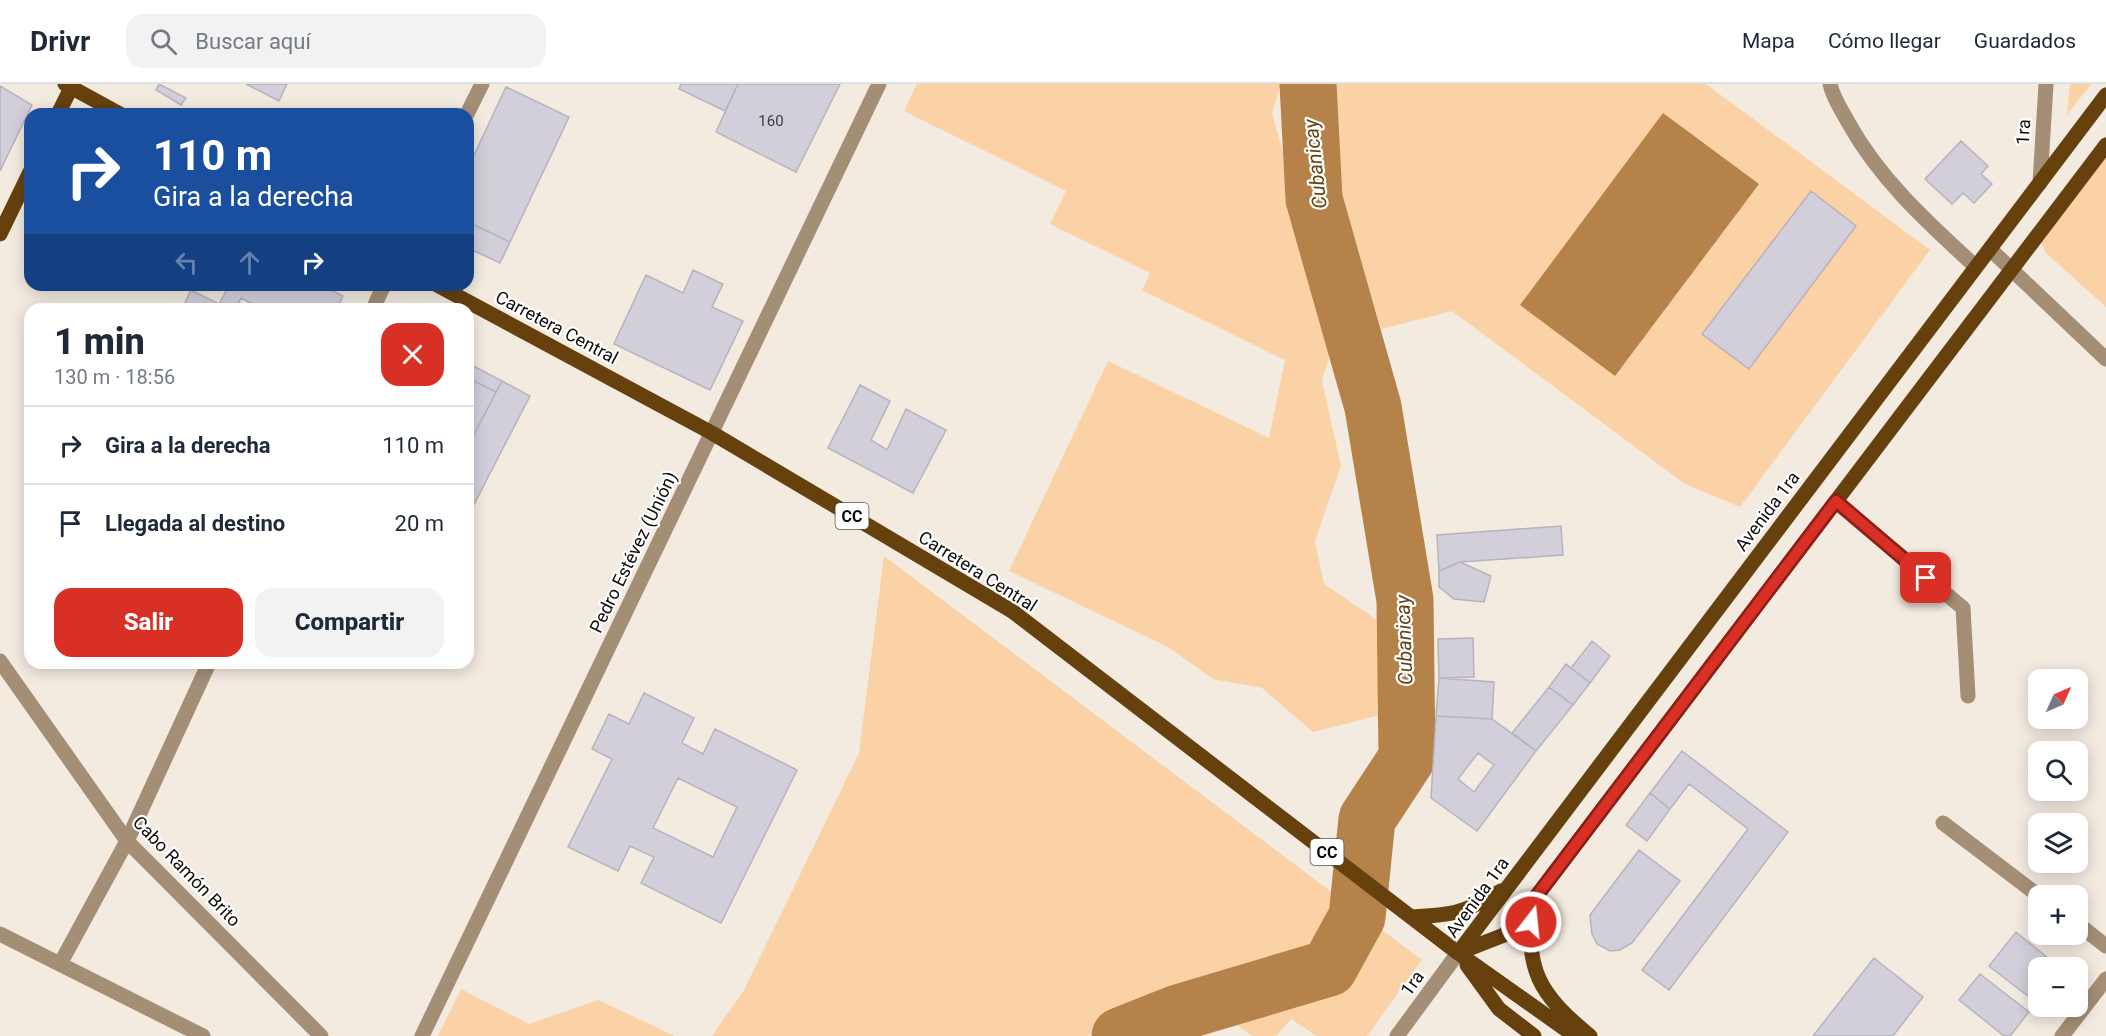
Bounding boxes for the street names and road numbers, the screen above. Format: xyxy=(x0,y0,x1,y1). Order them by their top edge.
street label: 1ra xyxy=(2012,119,2034,145)
street label: Carretera Central xyxy=(492,286,622,368)
street label: Avenida 1ra xyxy=(1730,467,1804,555)
street label: Pedro Estévez (Unión) xyxy=(585,468,682,636)
road number: CC xyxy=(836,503,868,529)
street label: Carretera Central xyxy=(915,526,1041,616)
street label: Cabo Ramón Brito xyxy=(129,811,245,931)
road number: CC xyxy=(1310,839,1344,865)
street label: Avenida 1ra xyxy=(1441,853,1513,941)
street label: 1ra xyxy=(1396,966,1428,1000)

